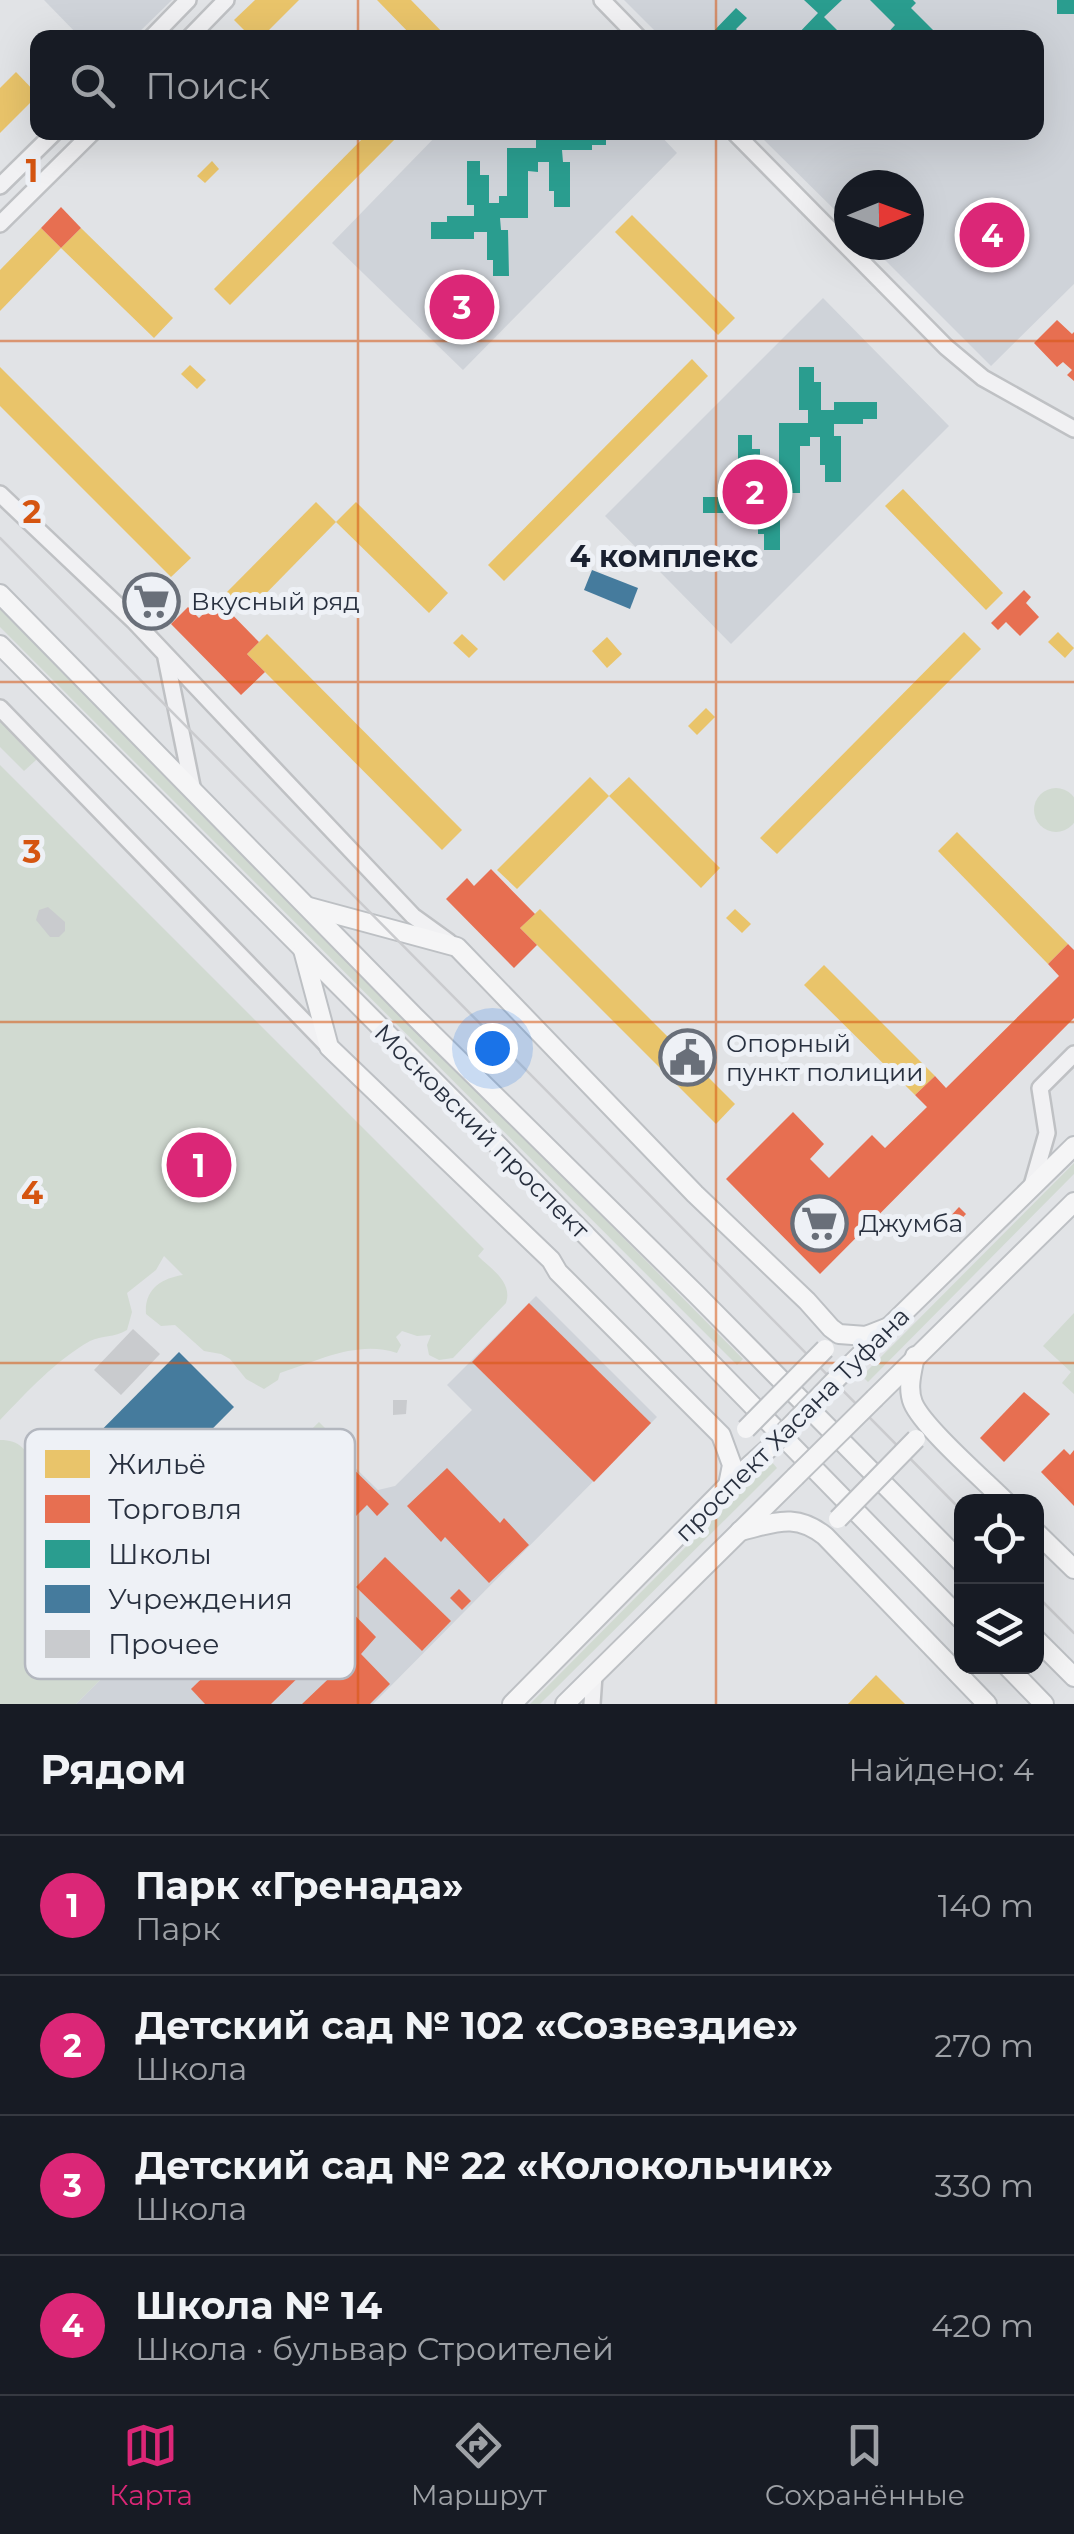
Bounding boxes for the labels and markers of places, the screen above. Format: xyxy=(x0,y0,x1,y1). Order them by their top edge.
pin: 4 xyxy=(960,198,1024,272)
pin: 3 xyxy=(430,270,494,344)
pin: 2 xyxy=(722,454,788,530)
supermarket icon: Вкусный ряд xyxy=(122,571,182,631)
place label: Вкусный ряд xyxy=(191,586,360,616)
public building icon: Опорный пункт полиции xyxy=(657,1027,717,1087)
place label: Опорный пункт полиции xyxy=(726,1028,923,1087)
pin: 1 xyxy=(166,1128,232,1202)
supermarket icon: Джумба xyxy=(790,1193,850,1253)
place label: Джумба xyxy=(859,1208,963,1238)

